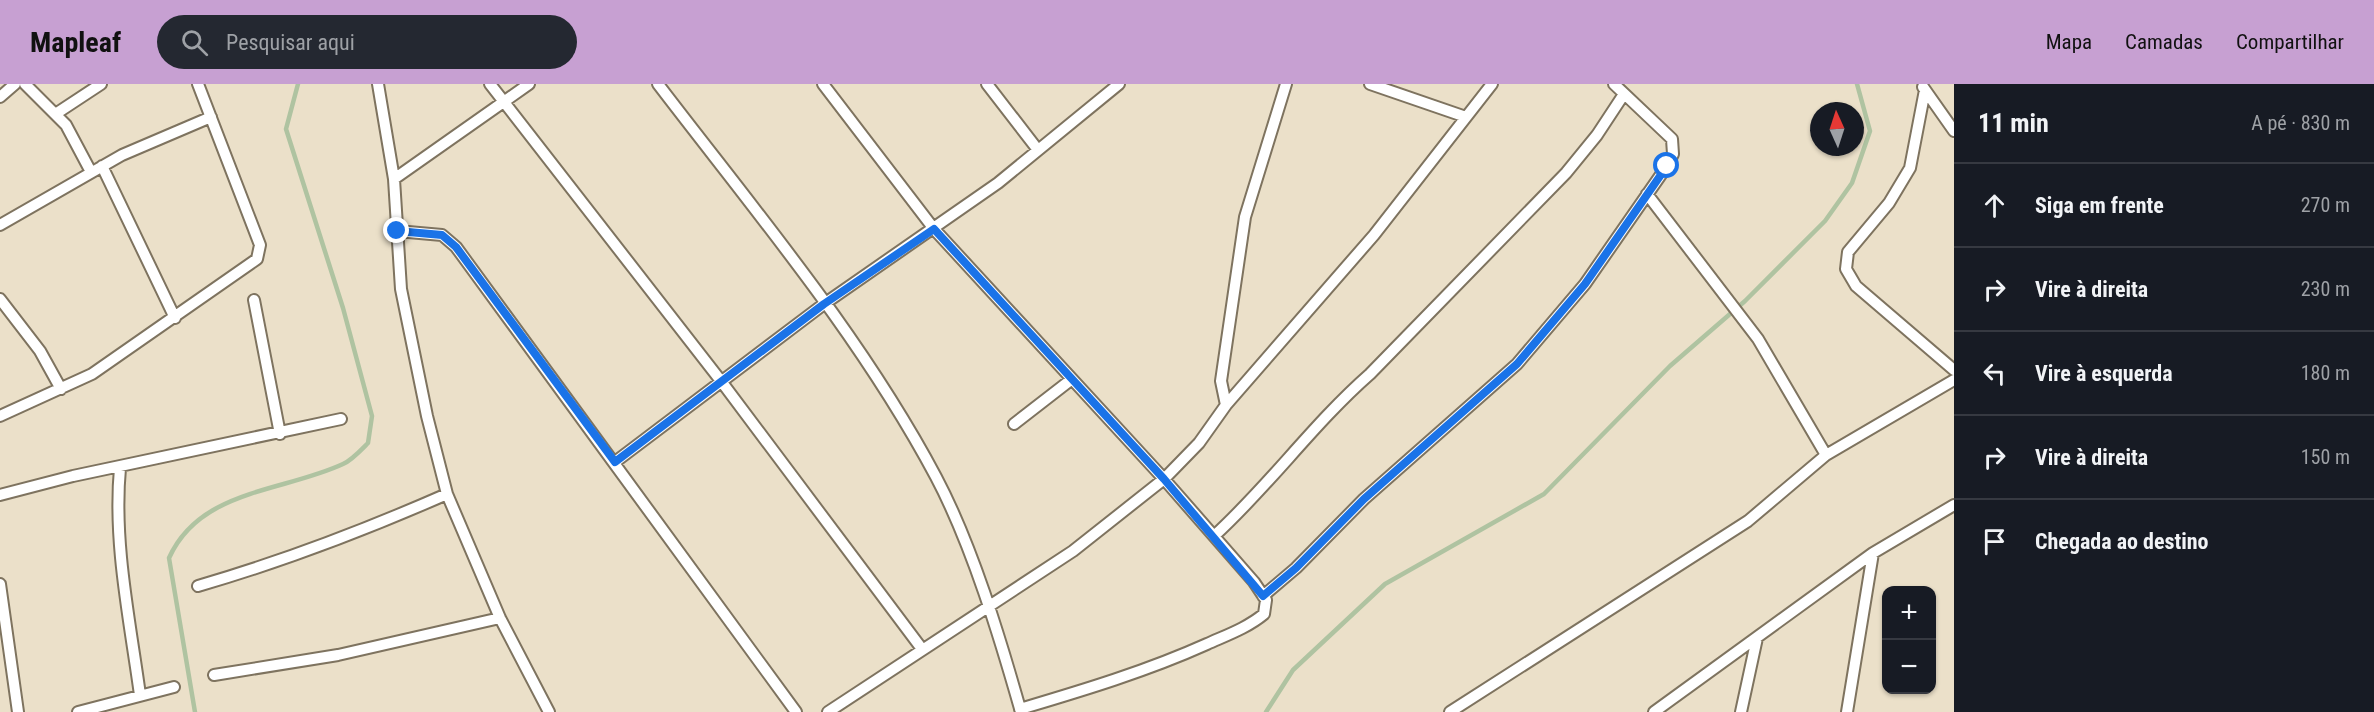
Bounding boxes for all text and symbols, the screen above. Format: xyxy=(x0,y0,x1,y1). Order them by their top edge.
search box xyxy=(157,15,577,69)
text: Mapleaf xyxy=(30,26,121,59)
icon: search xyxy=(178,26,211,59)
text: Pesquisar aqui xyxy=(226,30,355,55)
text: Mapa xyxy=(2046,30,2092,54)
text: Camadas xyxy=(2125,30,2203,54)
text: Compartilhar xyxy=(2236,30,2344,54)
north arrow xyxy=(1810,102,1864,156)
text: 11 min xyxy=(1978,108,2049,138)
text: A pé · 830 m xyxy=(2251,111,2350,135)
route start xyxy=(1653,152,1679,178)
icon: ahead xyxy=(1978,189,2011,222)
text: Siga em frente xyxy=(2035,193,2164,218)
text: 270 m xyxy=(2301,193,2350,217)
route end xyxy=(383,217,409,243)
icon: right xyxy=(1978,273,2011,306)
text: Vire à direita xyxy=(2035,277,2148,302)
text: 230 m xyxy=(2301,277,2350,301)
icon: left xyxy=(1978,357,2011,390)
text: Vire à esquerda xyxy=(2035,361,2173,386)
text: 180 m xyxy=(2301,361,2350,385)
icon: right xyxy=(1978,441,2011,474)
text: Vire à direita xyxy=(2035,445,2148,470)
text: 150 m xyxy=(2301,445,2350,469)
icon: arrive xyxy=(1978,525,2011,558)
text: Chegada ao destino xyxy=(2035,529,2209,554)
map controls xyxy=(1882,586,1936,694)
button: + xyxy=(1882,586,1936,640)
button: − xyxy=(1882,640,1936,694)

